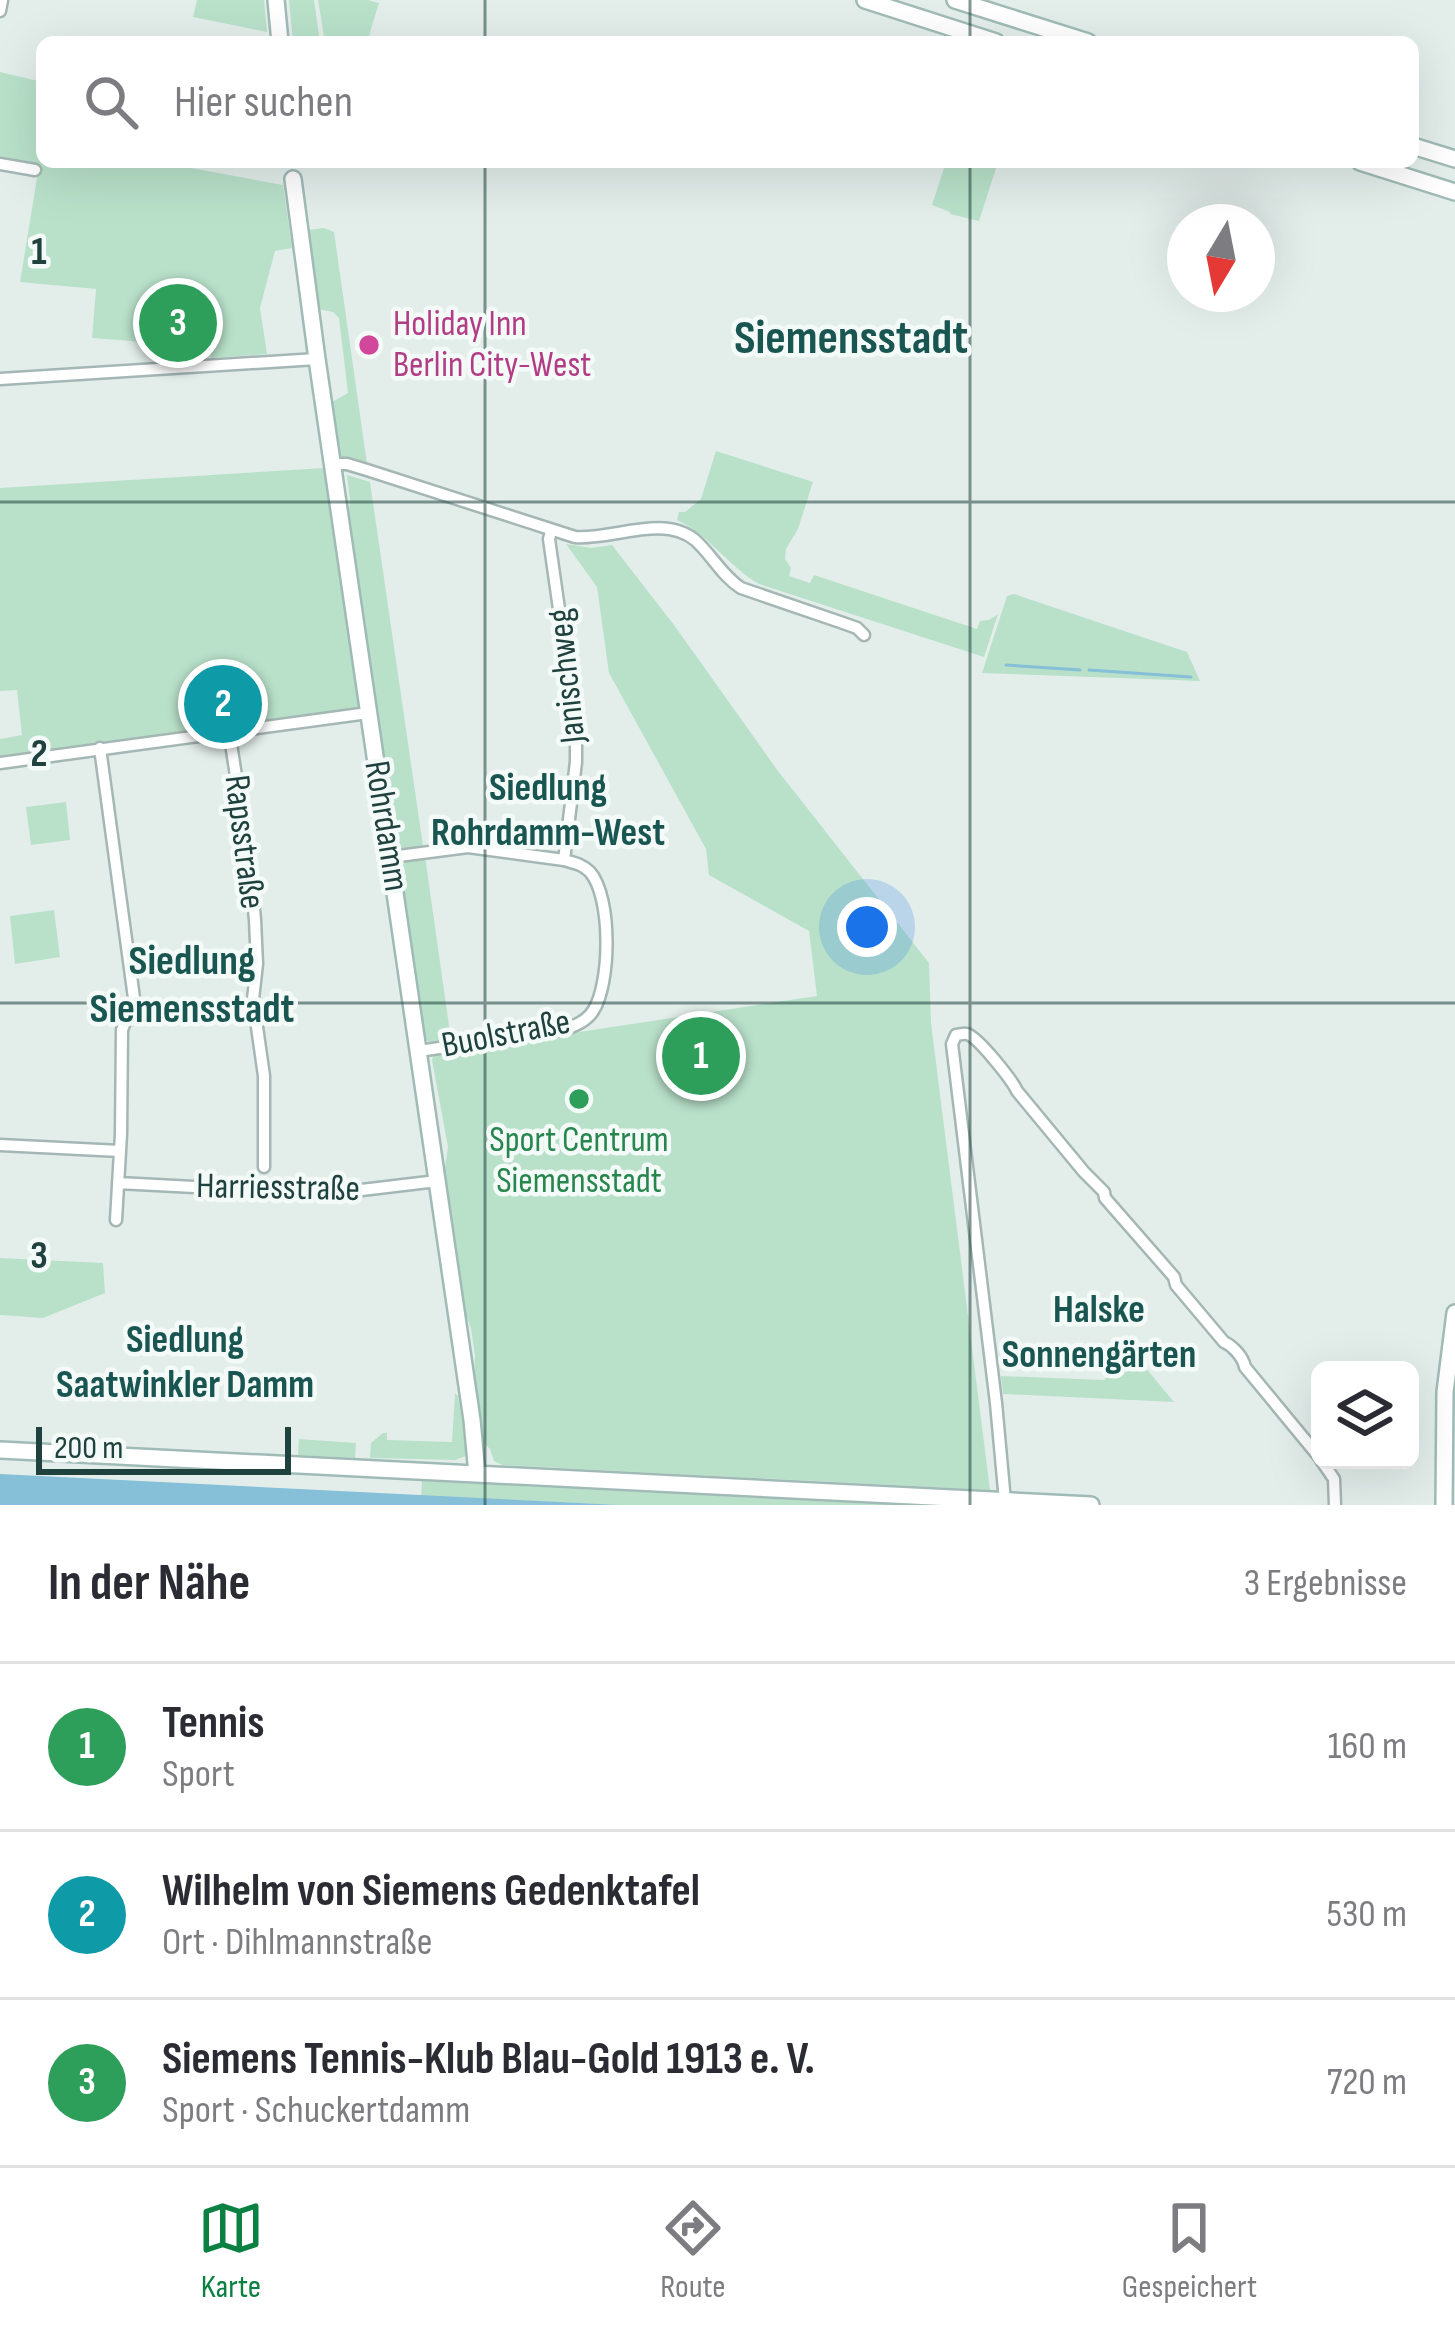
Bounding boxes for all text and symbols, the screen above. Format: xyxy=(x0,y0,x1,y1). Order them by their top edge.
search box xyxy=(36,36,1419,168)
icon: search xyxy=(78,69,144,135)
text: Hier suchen xyxy=(174,75,353,130)
north arrow xyxy=(1167,204,1275,312)
text: 1 xyxy=(31,229,47,276)
pin: 3 xyxy=(139,278,217,368)
place label: Holiday Inn Berlin City-West xyxy=(393,303,591,387)
district label: Siemensstadt xyxy=(734,310,968,367)
marker: Holiday Inn Berlin City-West xyxy=(356,332,382,358)
street label: Janischweg xyxy=(539,607,596,746)
pin: 2 xyxy=(184,659,262,749)
text: 2 xyxy=(30,731,48,778)
street label: Rohrdamm xyxy=(354,758,418,894)
district label: Siedlung Rohrdamm-West xyxy=(431,765,665,857)
street label: Rapsstraße xyxy=(214,773,274,911)
your location xyxy=(837,897,897,957)
district label: Siedlung Siemensstadt xyxy=(90,936,294,1035)
street label: Buolstraße xyxy=(438,1001,574,1067)
pin: 1 xyxy=(662,1011,740,1101)
marker: Sport Centrum Siemensstadt xyxy=(566,1086,592,1112)
place label: Sport Centrum Siemensstadt xyxy=(489,1119,669,1203)
street label: Harriesstraße xyxy=(196,1165,360,1211)
text: 3 xyxy=(30,1233,48,1280)
district label: Halske Sonnengärten xyxy=(1002,1287,1196,1379)
district label: Siedlung Saatwinkler Damm xyxy=(56,1317,314,1409)
map controls xyxy=(1311,1361,1419,1469)
button: layers xyxy=(1311,1361,1419,1469)
scale bar xyxy=(36,1421,291,1474)
text: 200 m xyxy=(54,1428,123,1468)
text: In der Nähe xyxy=(48,1553,250,1614)
text: 3 Ergebnisse xyxy=(1244,1560,1407,1607)
text: Tennis xyxy=(162,1696,265,1751)
text: 1 xyxy=(79,1723,95,1770)
text: 160 m xyxy=(1328,1723,1407,1770)
text: Sport xyxy=(162,1751,235,1798)
text: Wilhelm von Siemens Gedenktafel xyxy=(162,1864,700,1919)
text: 2 xyxy=(78,1891,96,1938)
text: 530 m xyxy=(1326,1891,1407,1938)
text: Ort · Dihlmannstraße xyxy=(162,1919,432,1966)
text: Siemens Tennis-Klub Blau-Gold 1913 e. V. xyxy=(162,2032,815,2087)
text: 3 xyxy=(78,2059,96,2106)
text: 720 m xyxy=(1327,2059,1407,2106)
text: Sport · Schuckertdamm xyxy=(162,2087,470,2134)
tab: Karte xyxy=(198,2195,264,2307)
tab: Route xyxy=(660,2195,726,2307)
tab: Gespeichert xyxy=(1122,2195,1257,2307)

